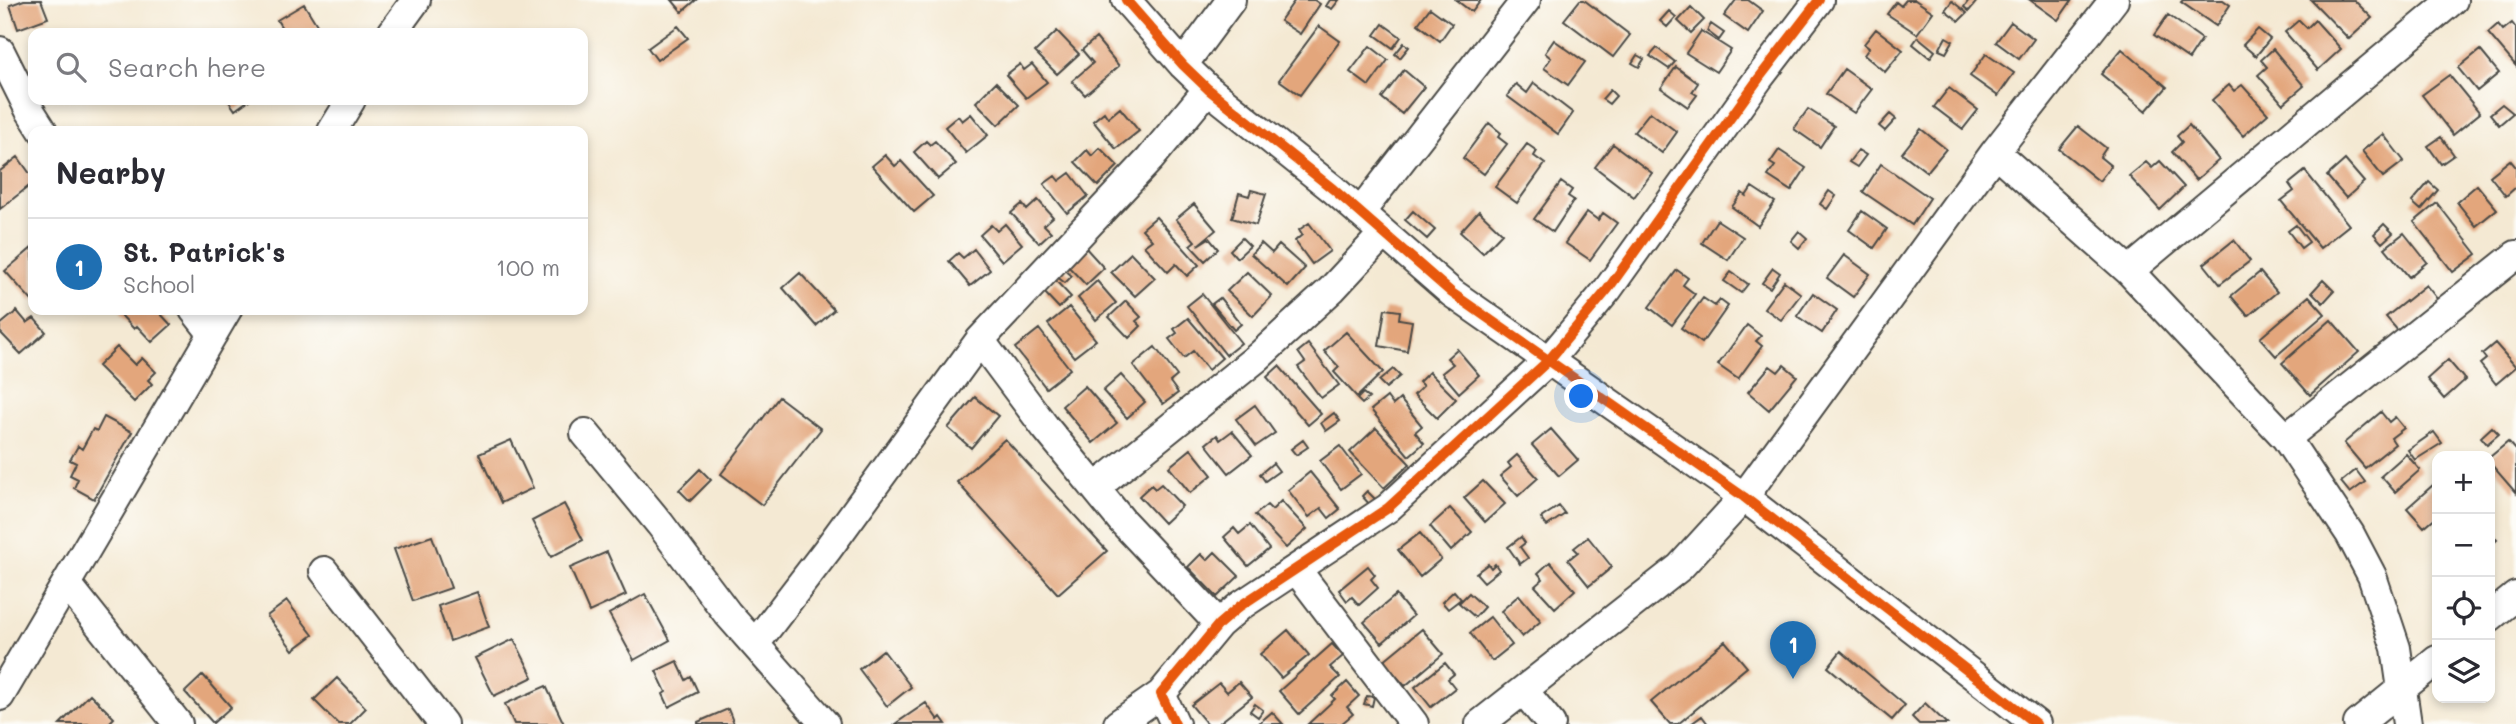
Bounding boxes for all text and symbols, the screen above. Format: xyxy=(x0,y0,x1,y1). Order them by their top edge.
search box xyxy=(28,28,588,105)
icon: search xyxy=(52,48,90,86)
text: Search here xyxy=(108,50,266,84)
text: Nearby xyxy=(56,152,166,192)
text: St. Patrick's xyxy=(123,235,285,269)
text: 1 xyxy=(74,252,84,282)
text: 100 m xyxy=(496,252,560,282)
text: School xyxy=(123,269,196,299)
your location xyxy=(1564,379,1598,413)
map controls xyxy=(2432,451,2495,703)
button: + xyxy=(2432,451,2495,514)
button: − xyxy=(2432,514,2495,577)
button: locate xyxy=(2432,577,2495,640)
pin: 1 xyxy=(1770,621,1816,679)
button: layers xyxy=(2432,640,2495,703)

